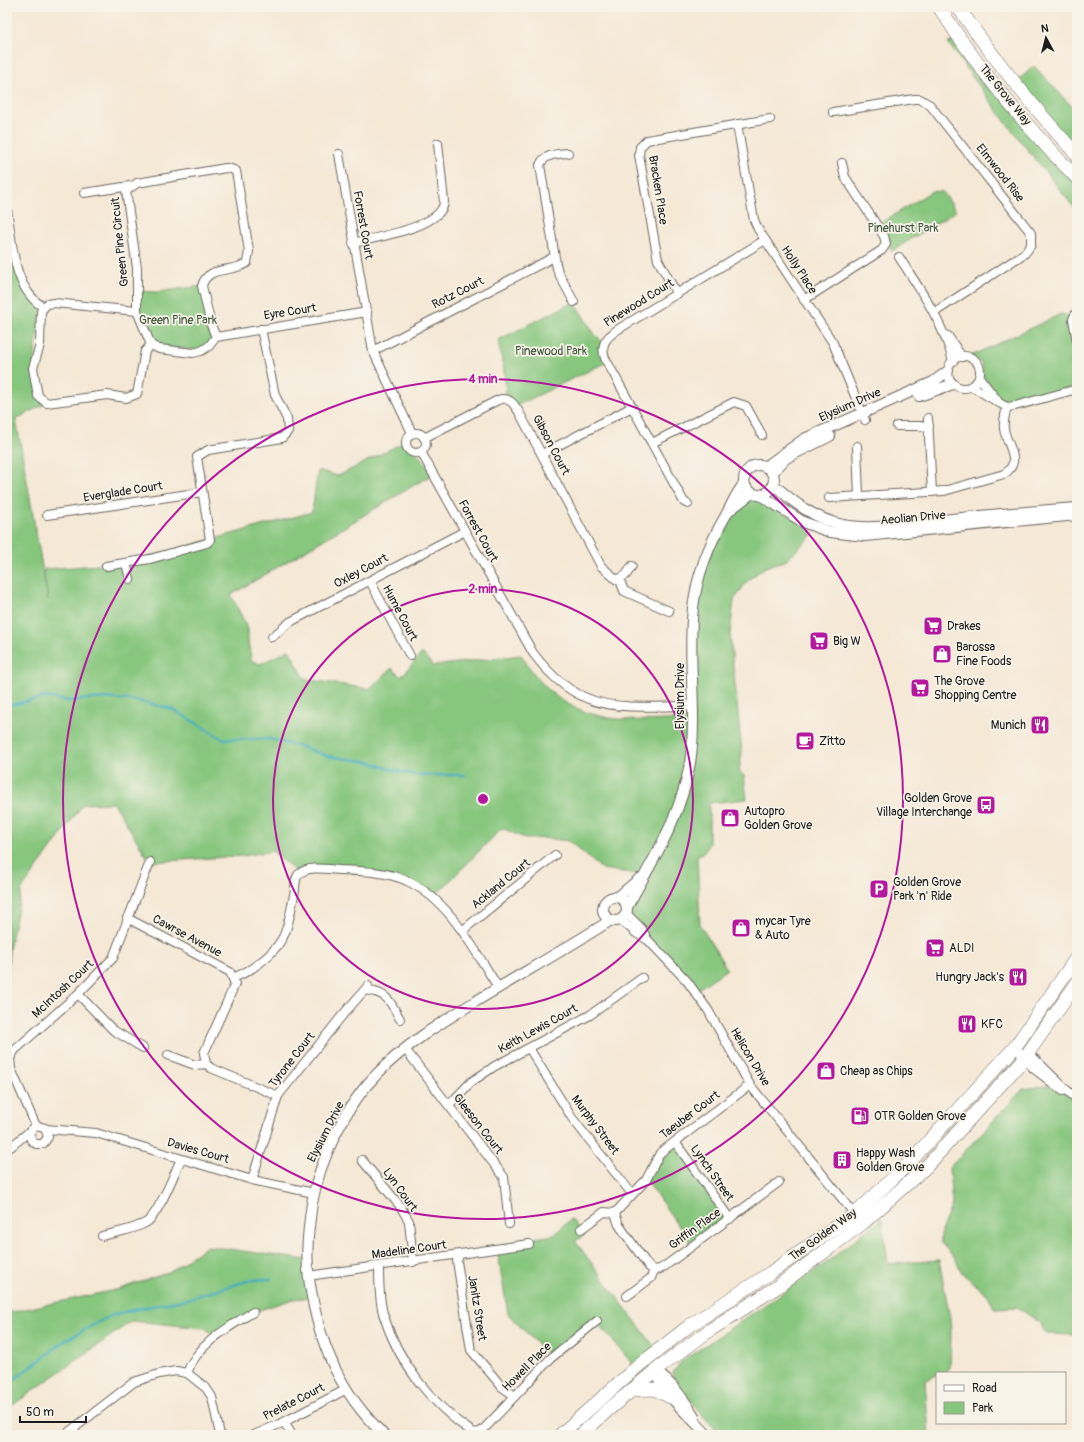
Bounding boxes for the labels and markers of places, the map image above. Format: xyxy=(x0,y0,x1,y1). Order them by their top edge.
supermarket icon: Drakes xyxy=(922,615,944,637)
place label: Drakes xyxy=(947,619,981,634)
supermarket icon: Big W xyxy=(808,630,830,652)
place label: Big W xyxy=(833,634,861,649)
place label: Barossa Fine Foods xyxy=(956,640,1012,669)
shop icon: Barossa Fine Foods xyxy=(931,643,953,665)
place label: The Grove Shopping Centre xyxy=(934,674,1017,703)
supermarket icon: The Grove Shopping Centre xyxy=(909,677,931,699)
restaurant icon: Munich xyxy=(1029,714,1051,736)
place label: Munich xyxy=(991,718,1026,733)
cafe icon: Zitto xyxy=(794,730,816,752)
place label: Zitto xyxy=(819,734,846,749)
place label: Golden Grove Village Interchange xyxy=(876,791,972,820)
centre of rings xyxy=(476,792,490,806)
bus stop icon: Golden Grove Village Interchange xyxy=(975,794,997,816)
place label: Autopro Golden Grove xyxy=(744,804,812,833)
shop icon: Autopro Golden Grove xyxy=(719,807,741,829)
place label: Golden Grove Park 'n' Ride xyxy=(893,875,961,904)
parking icon: Golden Grove Park 'n' Ride xyxy=(868,878,890,900)
place label: mycar Tyre & Auto xyxy=(755,914,811,943)
shop icon: mycar Tyre & Auto xyxy=(730,917,752,939)
supermarket icon: ALDI xyxy=(924,937,946,959)
place label: ALDI xyxy=(949,941,974,956)
restaurant icon: Hungry Jack's xyxy=(1007,966,1029,988)
place label: Hungry Jack's xyxy=(935,970,1005,985)
restaurant icon: KFC xyxy=(956,1013,978,1035)
place label: KFC xyxy=(981,1017,1003,1032)
shop icon: Cheap as Chips xyxy=(815,1060,837,1082)
place label: Cheap as Chips xyxy=(840,1064,913,1079)
fuel station icon: OTR Golden Grove xyxy=(849,1105,871,1127)
place label: OTR Golden Grove xyxy=(874,1109,966,1124)
place label: Happy Wash Golden Grove xyxy=(856,1146,924,1175)
building icon: Happy Wash Golden Grove xyxy=(831,1149,853,1171)

